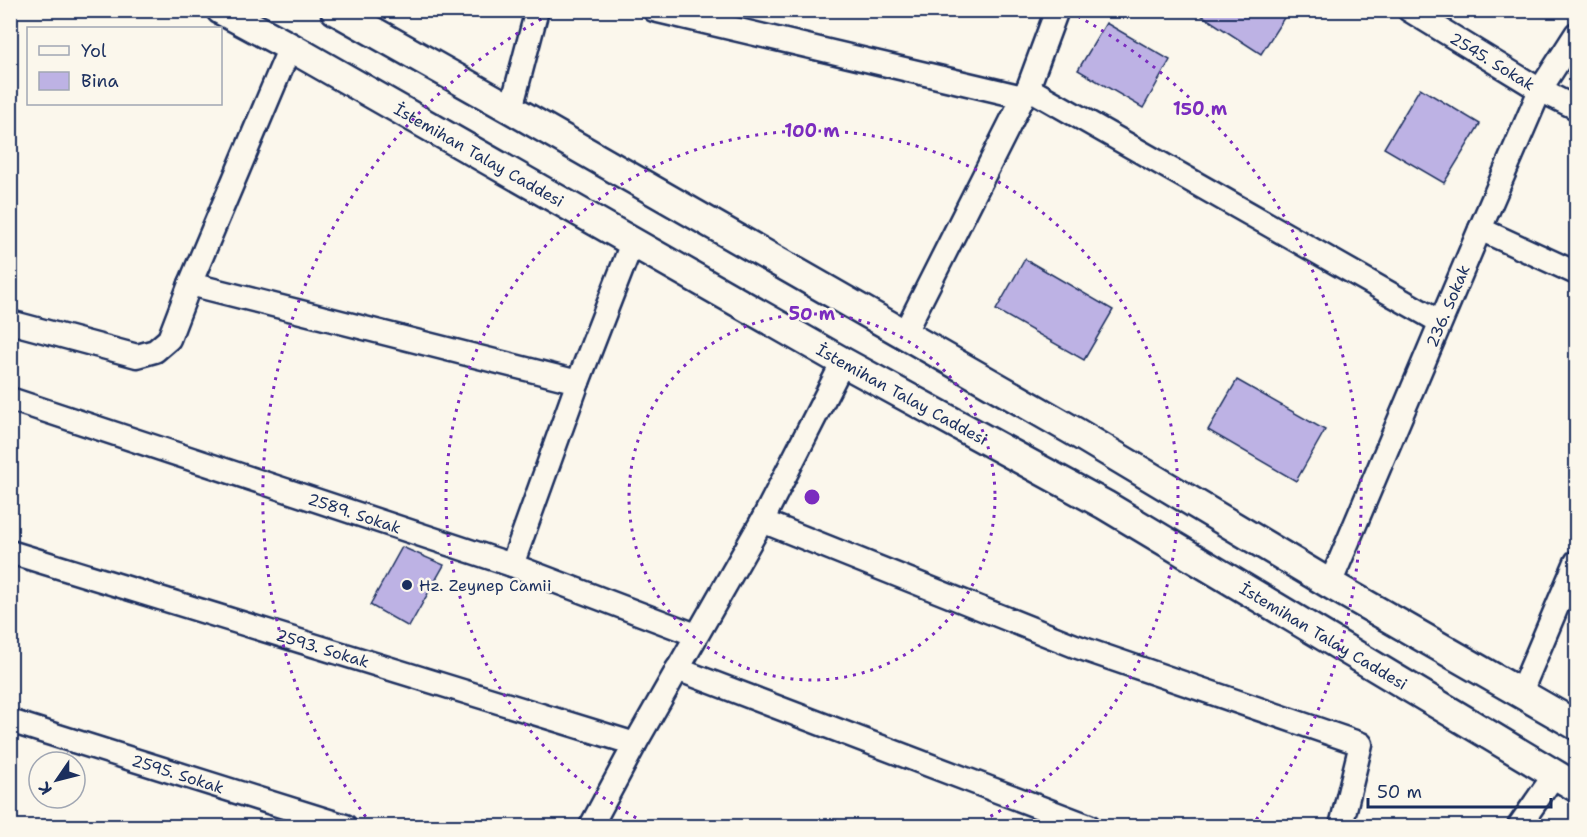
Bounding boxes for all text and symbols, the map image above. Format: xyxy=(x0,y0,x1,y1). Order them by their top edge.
legend xyxy=(27,27,222,105)
street label: 2545. Sokak xyxy=(1446,27,1539,95)
text: Yol xyxy=(81,39,107,63)
text: Bina xyxy=(81,69,119,93)
text: 150 m xyxy=(1173,97,1228,121)
street label: İstemihan Talay Caddesi xyxy=(391,98,568,211)
text: 100 m xyxy=(784,119,840,143)
street label: 236. Sokak xyxy=(1421,261,1474,350)
text: 50 m xyxy=(789,302,836,326)
street label: İstemihan Talay Caddesi xyxy=(813,339,991,449)
centre of rings xyxy=(802,487,822,507)
street label: 2589. Sokak xyxy=(305,488,404,538)
place label: Hz. Zeynep Camii xyxy=(419,575,551,596)
marker: Hz. Zeynep Camii xyxy=(400,578,414,592)
street label: İstemihan Talay Caddesi xyxy=(1236,578,1411,694)
street label: 2593. Sokak xyxy=(273,624,372,672)
street label: 2595. Sokak xyxy=(129,749,227,798)
north arrow xyxy=(27,750,87,810)
scale bar xyxy=(1368,771,1551,809)
text: K xyxy=(33,778,57,799)
text: 50 m xyxy=(1377,780,1422,804)

